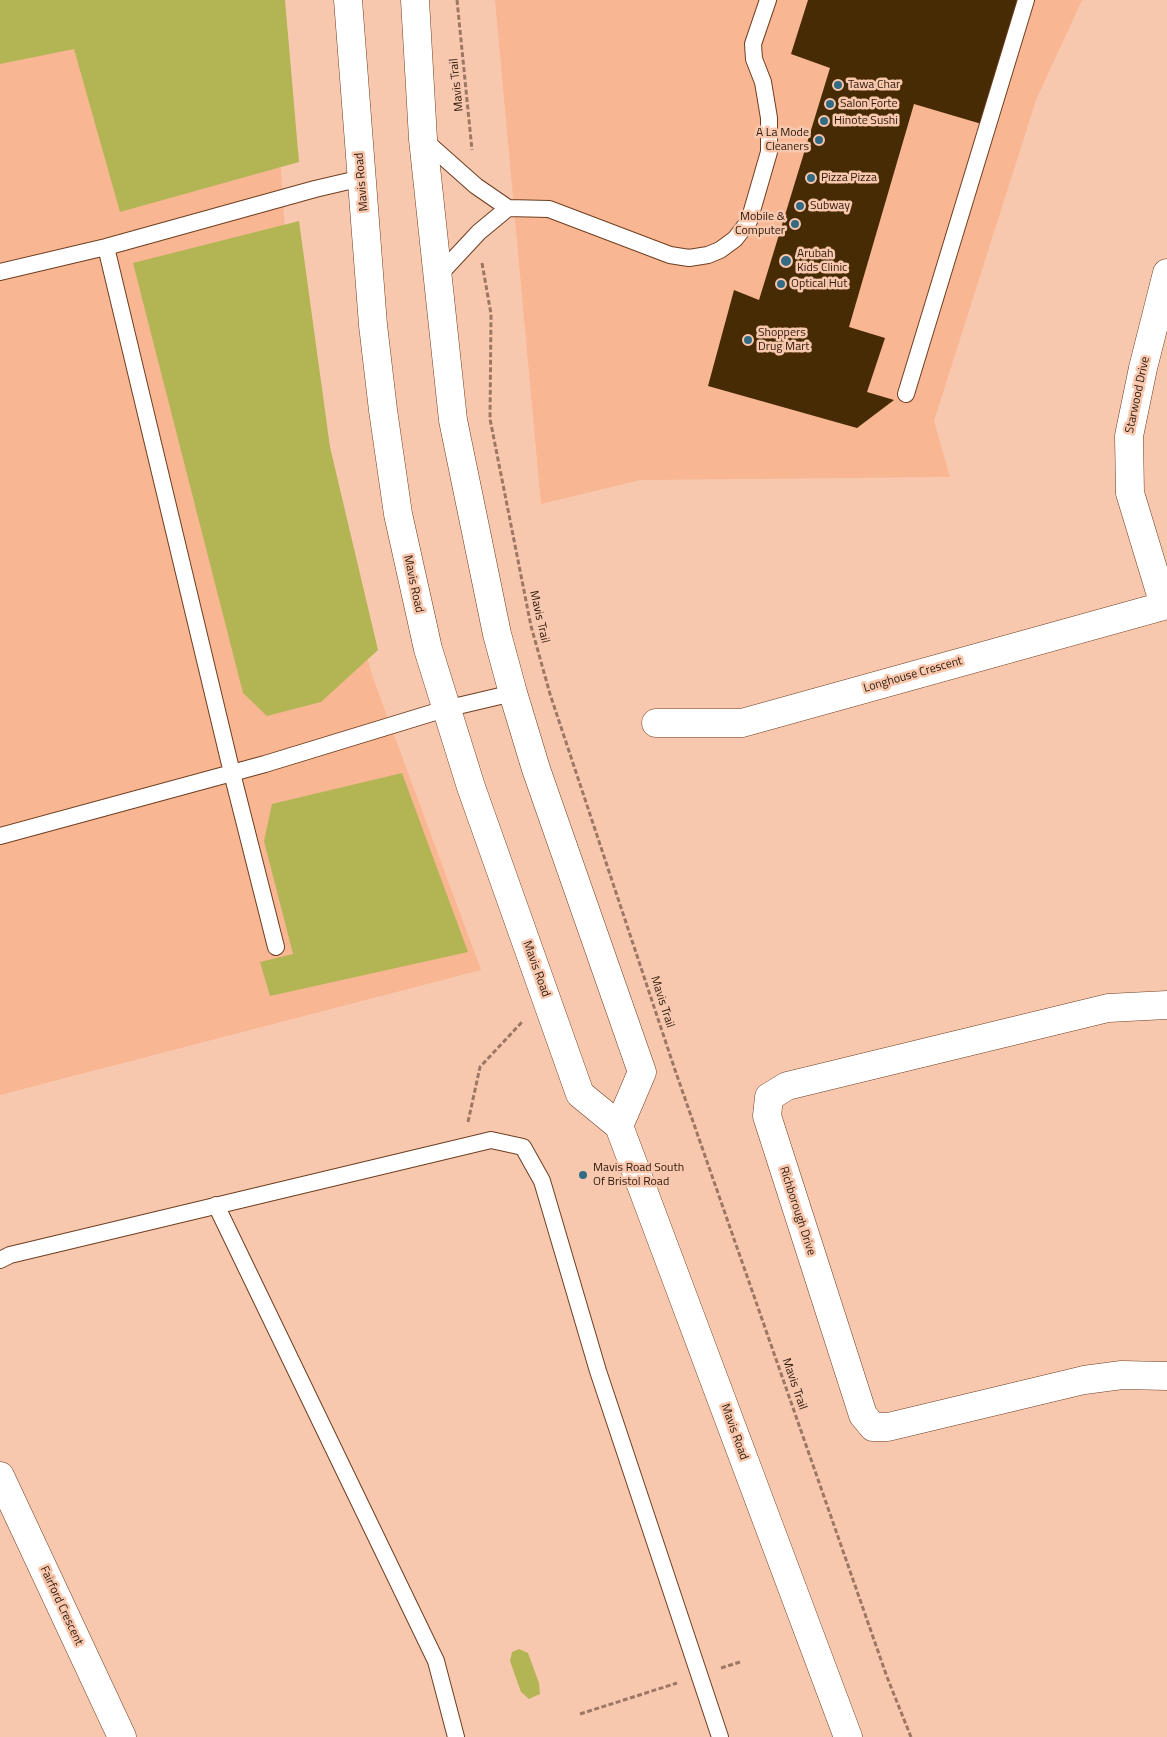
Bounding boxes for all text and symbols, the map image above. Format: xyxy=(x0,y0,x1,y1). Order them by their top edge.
street label: Mavis Trail xyxy=(447,58,467,112)
place label: Tawa Char xyxy=(848,78,900,92)
marker: Tawa Char xyxy=(832,79,844,91)
place label: Salon Forte xyxy=(840,97,898,111)
marker: Salon Forte xyxy=(824,98,836,110)
place label: Hinote Sushi xyxy=(834,114,898,128)
marker: Hinote Sushi xyxy=(818,115,830,127)
place label: A La Mode Cleaners xyxy=(756,126,809,154)
marker: A La Mode Cleaners xyxy=(813,134,825,146)
street label: Mavis Road xyxy=(352,152,372,212)
place label: Pizza Pizza xyxy=(821,171,877,185)
marker: Pizza Pizza xyxy=(805,172,817,184)
place label: Subway xyxy=(810,199,850,213)
marker: Subway xyxy=(794,200,806,212)
place label: Mobile & Computer xyxy=(735,210,785,238)
marker: Mobile & Computer xyxy=(789,218,801,230)
place label: Arubah Kids Clinic xyxy=(797,247,847,275)
marker: Arubah Kids Clinic xyxy=(779,254,793,268)
place label: Optical Hut xyxy=(791,277,847,291)
marker: Optical Hut xyxy=(775,278,787,290)
place label: Shoppers Drug Mart xyxy=(758,326,810,354)
marker: Shoppers Drug Mart xyxy=(742,334,754,346)
street label: Starwood Drive xyxy=(1123,355,1153,435)
street label: Mavis Road xyxy=(400,554,426,614)
street label: Mavis Trail xyxy=(526,589,552,645)
street label: Longhouse Crescent xyxy=(862,654,964,696)
street label: Mavis Road xyxy=(519,939,553,999)
street label: Mavis Trail xyxy=(647,974,677,1030)
place label: Mavis Road South Of Bristol Road xyxy=(593,1161,684,1189)
street label: Richborough Drive xyxy=(776,1165,818,1257)
marker: Mavis Road South Of Bristol Road xyxy=(577,1169,589,1181)
street label: Mavis Trail xyxy=(778,1356,810,1412)
street label: Mavis Road xyxy=(717,1402,751,1462)
street label: Fairford Crescent xyxy=(36,1564,86,1648)

